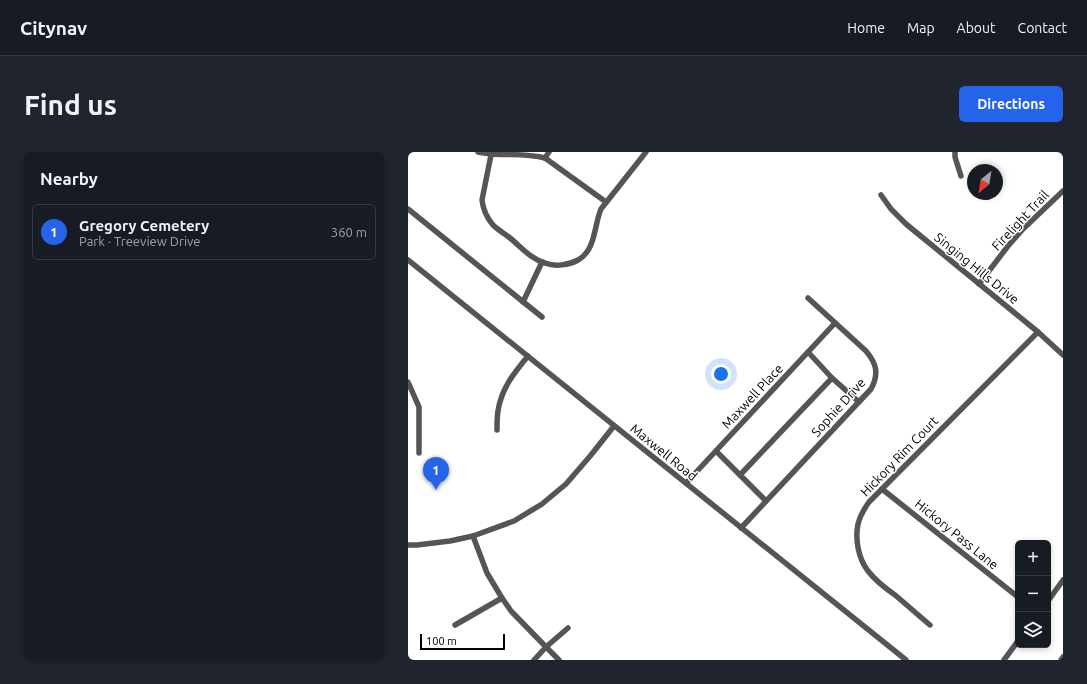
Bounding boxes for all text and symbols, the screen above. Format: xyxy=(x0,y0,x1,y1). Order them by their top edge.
text: Citynav xyxy=(20,17,87,39)
text: Home xyxy=(847,20,885,36)
text: Map xyxy=(907,20,935,36)
text: About xyxy=(957,20,996,36)
text: Contact xyxy=(1018,20,1067,36)
button: Directions xyxy=(959,86,1063,122)
text: Find us xyxy=(24,89,117,120)
north arrow xyxy=(967,164,1003,200)
text: Nearby xyxy=(40,169,98,188)
street label: Firelight Trail xyxy=(989,187,1052,253)
text: Gregory Cemetery xyxy=(79,217,209,234)
text: 1 xyxy=(50,225,58,239)
text: 360 m xyxy=(331,225,367,239)
street label: Singing Hills Drive xyxy=(932,230,1022,306)
text: Park · Treeview Drive xyxy=(79,234,201,248)
street label: Maxwell Place xyxy=(719,361,785,431)
your location xyxy=(711,364,731,384)
street label: Sophie Drive xyxy=(808,375,868,439)
street label: Hickory Rim Court xyxy=(857,413,941,499)
street label: Maxwell Road xyxy=(628,421,700,483)
pin: 1 xyxy=(423,457,449,490)
street label: Hickory Pass Lane xyxy=(913,496,1001,572)
map controls xyxy=(1015,540,1051,648)
button: + xyxy=(1015,540,1051,576)
button: − xyxy=(1015,576,1051,612)
button: layers xyxy=(1015,612,1051,648)
scale bar xyxy=(420,632,505,651)
text: 100 m xyxy=(426,635,457,647)

